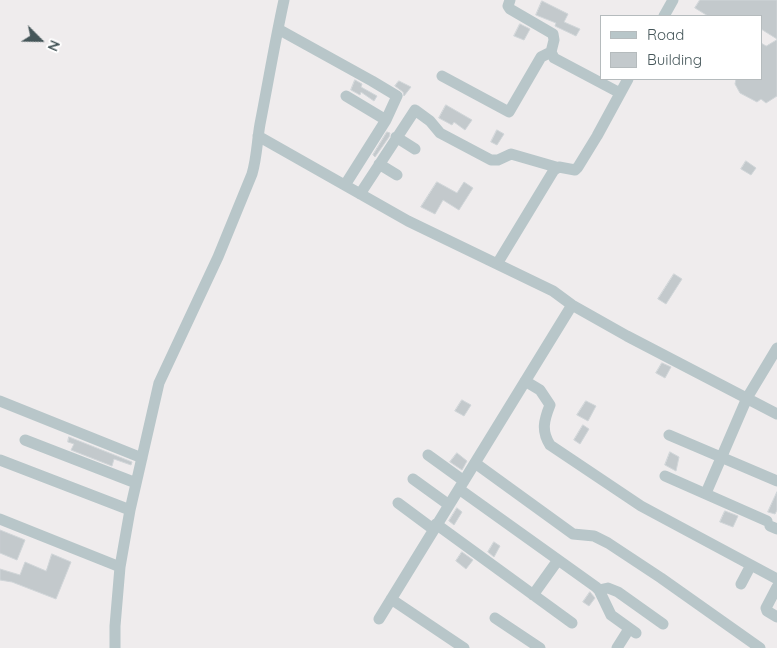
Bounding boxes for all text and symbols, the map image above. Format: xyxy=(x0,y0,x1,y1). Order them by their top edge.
north arrow xyxy=(15,15,65,65)
legend xyxy=(600,15,762,80)
text: Road xyxy=(647,25,684,44)
text: N xyxy=(44,38,64,54)
text: Building xyxy=(647,50,702,69)

